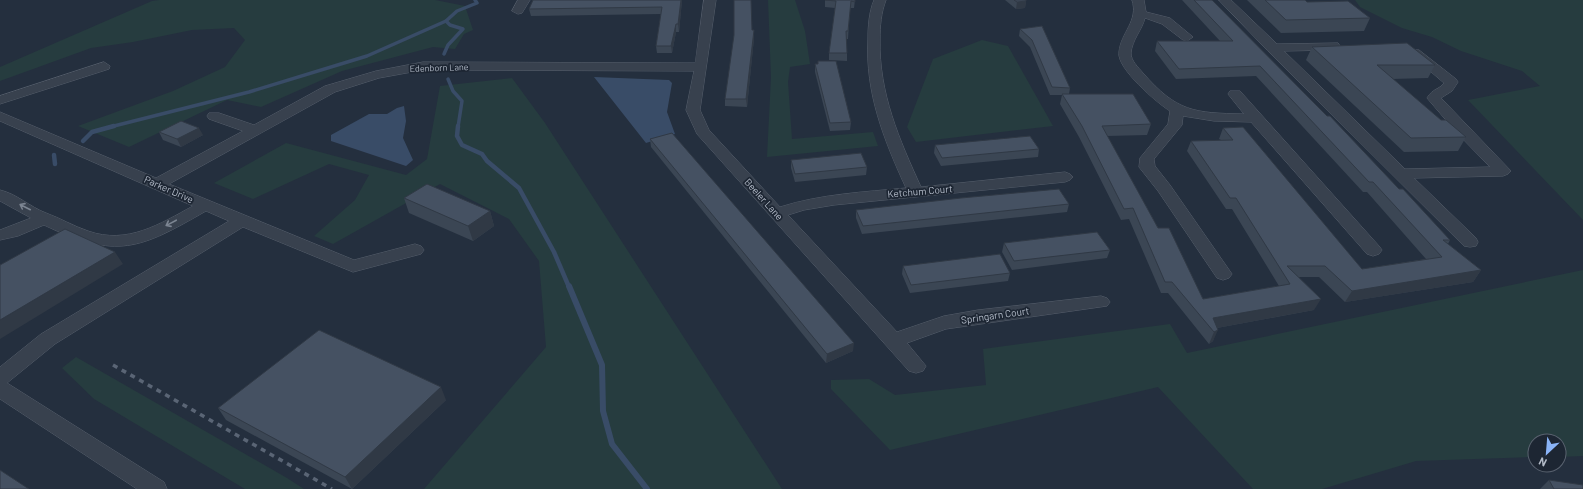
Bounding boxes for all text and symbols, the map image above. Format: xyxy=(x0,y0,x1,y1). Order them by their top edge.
street label: Edenborn Lane xyxy=(409,61,469,74)
street label: Parker Drive xyxy=(142,173,196,205)
street label: Beeler Lane xyxy=(742,176,786,222)
street label: Ketchum Court xyxy=(887,182,953,200)
one-way arrow xyxy=(19,203,31,210)
one-way arrow xyxy=(166,220,178,228)
street label: Springarn Court xyxy=(960,304,1030,326)
north arrow xyxy=(1527,433,1567,473)
text: N xyxy=(1536,455,1549,470)

